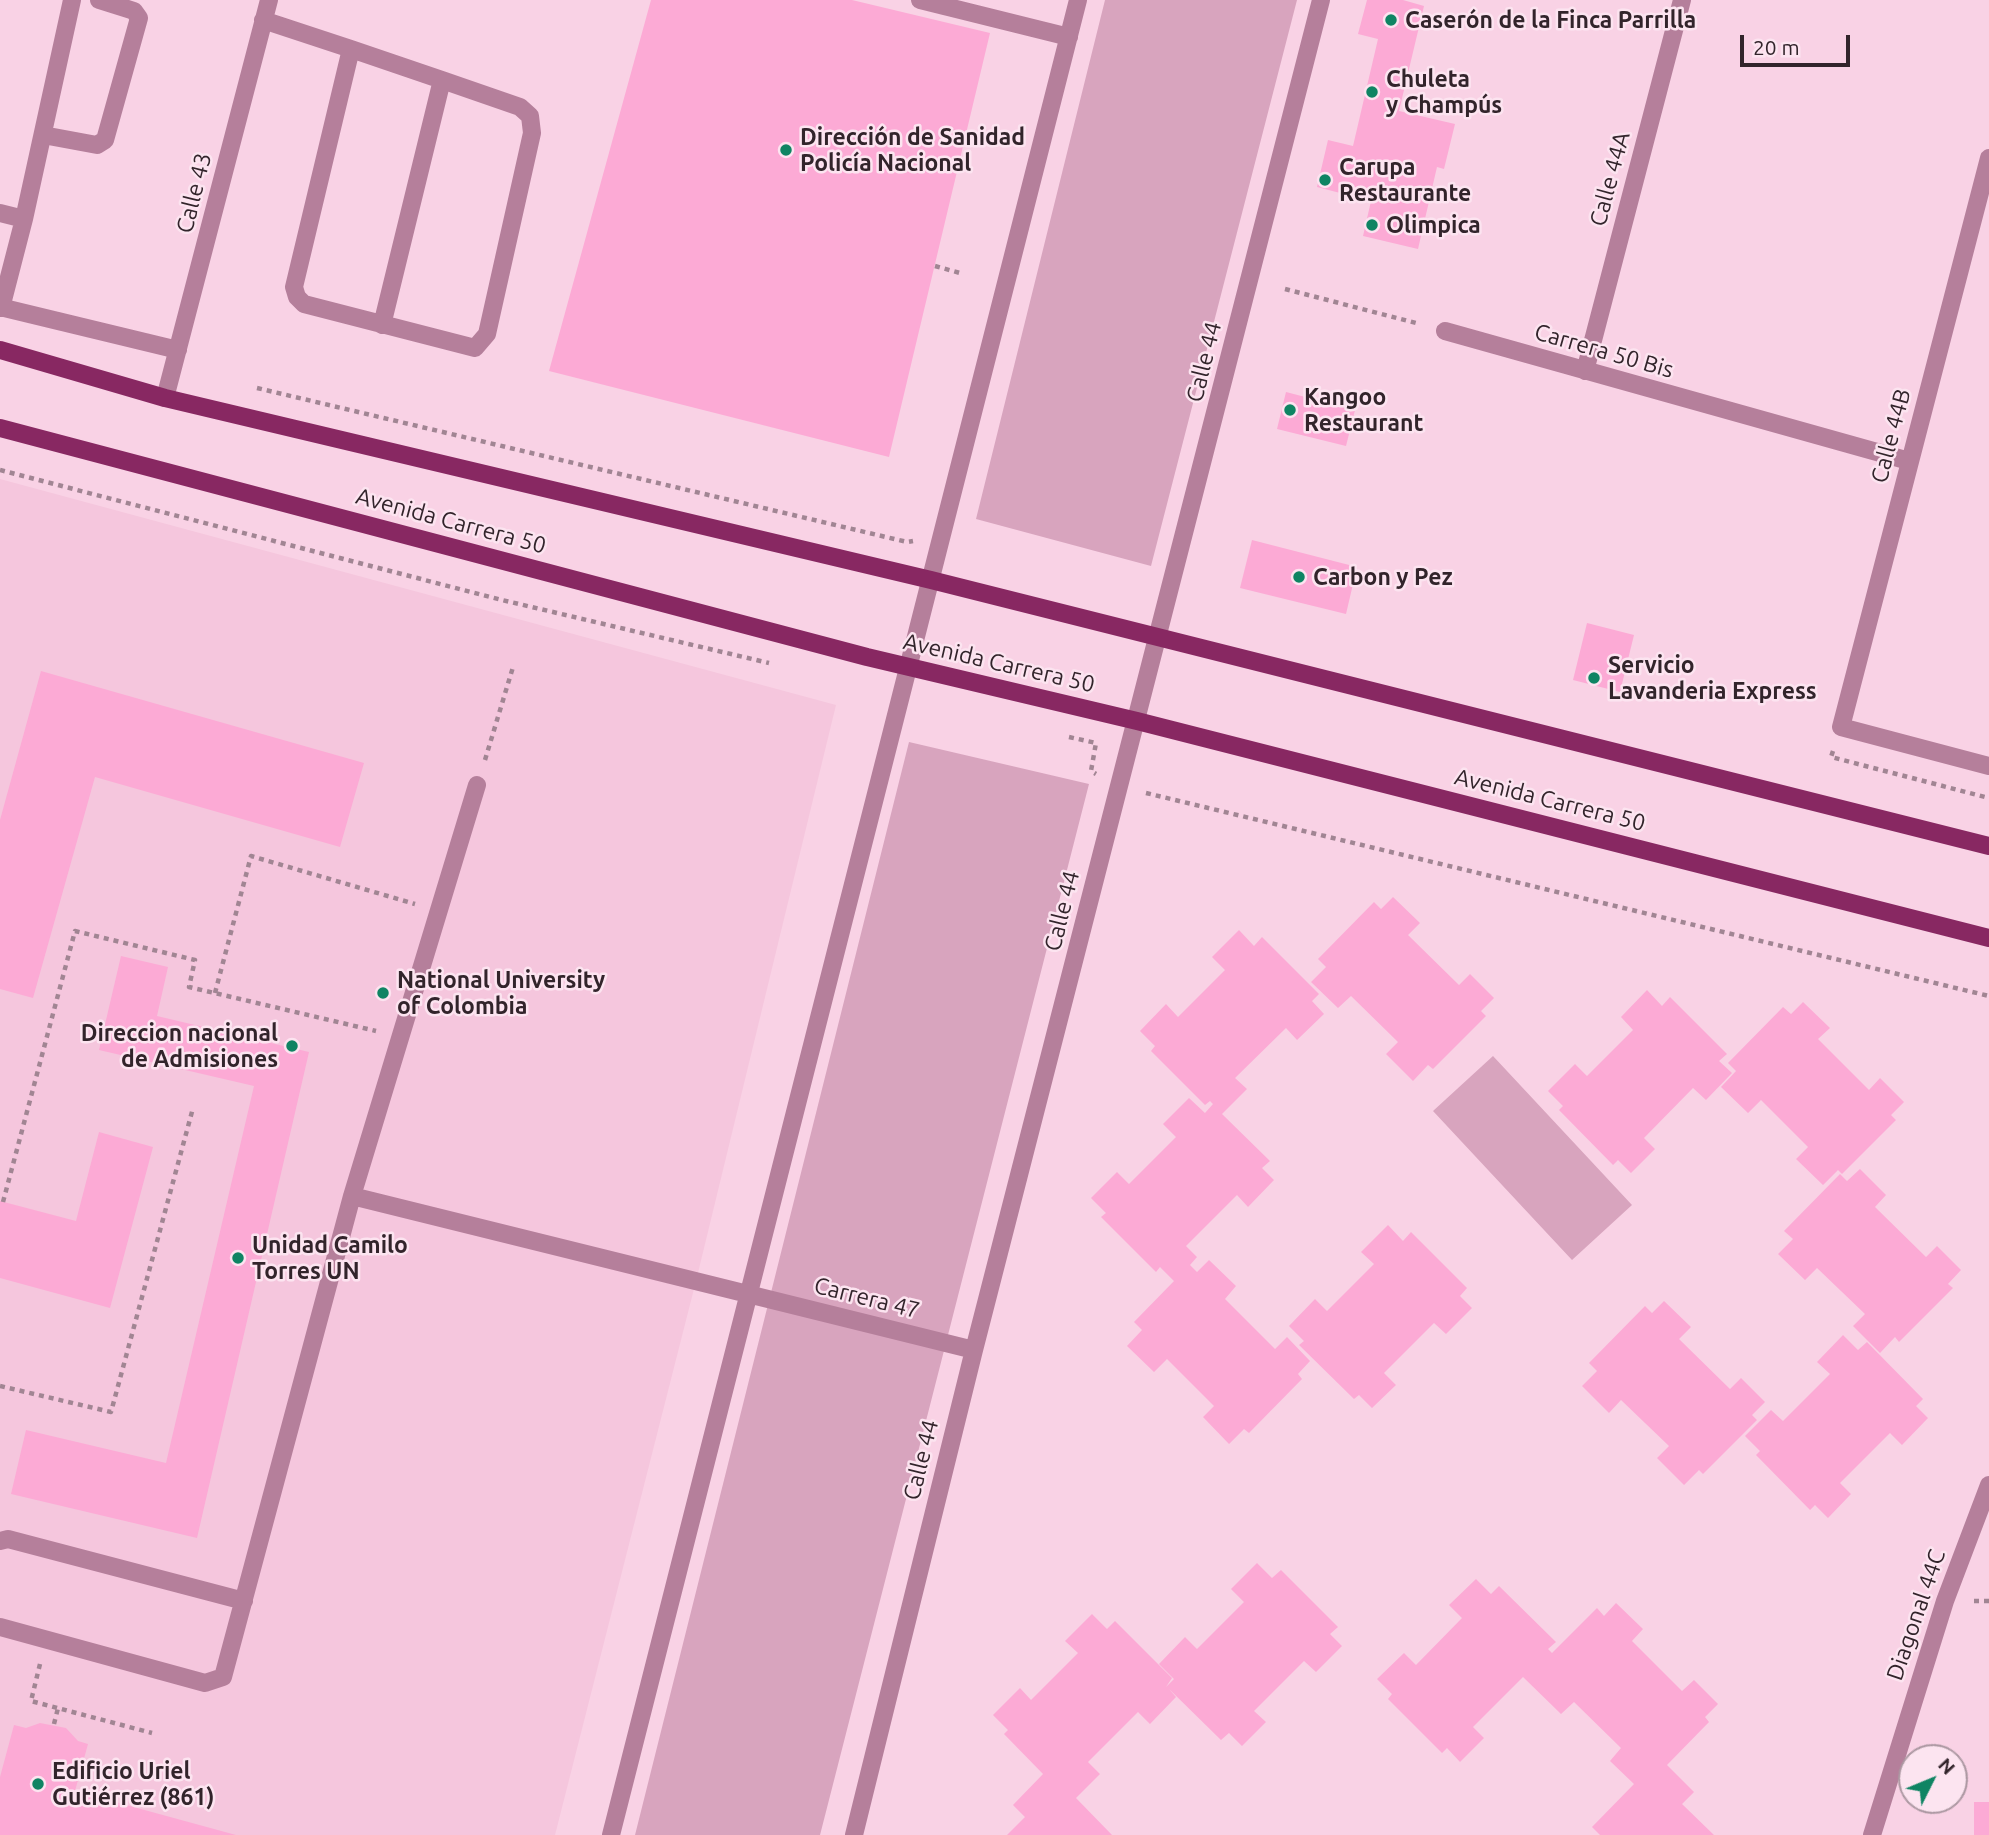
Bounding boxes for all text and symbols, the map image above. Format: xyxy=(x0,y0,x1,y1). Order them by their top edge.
place label: Caserón de la Finca Parrilla xyxy=(1405,6,1696,34)
marker: Caserón de la Finca Parrilla xyxy=(1383,12,1399,28)
scale bar xyxy=(1744,21,1854,65)
text: 20 m xyxy=(1753,35,1800,59)
place label: Chuleta y Champús xyxy=(1386,65,1502,119)
marker: Chuleta y Champús xyxy=(1364,84,1380,100)
place label: Dirección de Sanidad Policía Nacional xyxy=(800,123,1025,177)
street label: Calle 44A xyxy=(1584,129,1636,229)
marker: Dirección de Sanidad Policía Nacional xyxy=(778,142,794,158)
street label: Calle 43 xyxy=(171,150,217,236)
place label: Carupa Restaurante xyxy=(1339,153,1471,207)
marker: Carupa Restaurante xyxy=(1317,172,1333,188)
place label: Olimpica xyxy=(1386,211,1481,239)
marker: Olimpica xyxy=(1364,217,1380,233)
street label: Carrera 50 Bis xyxy=(1531,318,1677,384)
street label: Calle 44 xyxy=(1181,319,1227,405)
place label: Kangoo Restaurant xyxy=(1304,383,1423,437)
street label: Calle 44B xyxy=(1865,386,1917,486)
marker: Kangoo Restaurant xyxy=(1282,402,1298,418)
street label: Avenida Carrera 50 xyxy=(353,482,549,560)
place label: Carbon y Pez xyxy=(1313,563,1453,591)
marker: Carbon y Pez xyxy=(1291,569,1307,585)
street label: Avenida Carrera 50 xyxy=(901,628,1097,698)
place label: Servicio Lavanderia Express xyxy=(1608,651,1817,705)
marker: Servicio Lavanderia Express xyxy=(1586,670,1602,686)
street label: Avenida Carrera 50 xyxy=(1452,763,1648,837)
street label: Calle 44 xyxy=(1039,868,1085,954)
place label: National University of Colombia xyxy=(397,966,605,1020)
marker: National University of Colombia xyxy=(375,985,391,1001)
place label: Direccion nacional de Admisiones xyxy=(81,1019,278,1073)
marker: Direccion nacional de Admisiones xyxy=(284,1038,300,1054)
place label: Unidad Camilo Torres UN xyxy=(252,1231,408,1285)
marker: Unidad Camilo Torres UN xyxy=(230,1250,246,1266)
street label: Carrera 47 xyxy=(811,1272,923,1324)
street label: Calle 44 xyxy=(898,1417,944,1503)
street label: Diagonal 44C xyxy=(1881,1546,1951,1684)
north arrow xyxy=(1898,1744,1968,1814)
text: N xyxy=(1934,1753,1960,1779)
place label: Edificio Uriel Gutiérrez (861) xyxy=(52,1757,214,1811)
marker: Edificio Uriel Gutiérrez (861) xyxy=(30,1776,46,1792)

